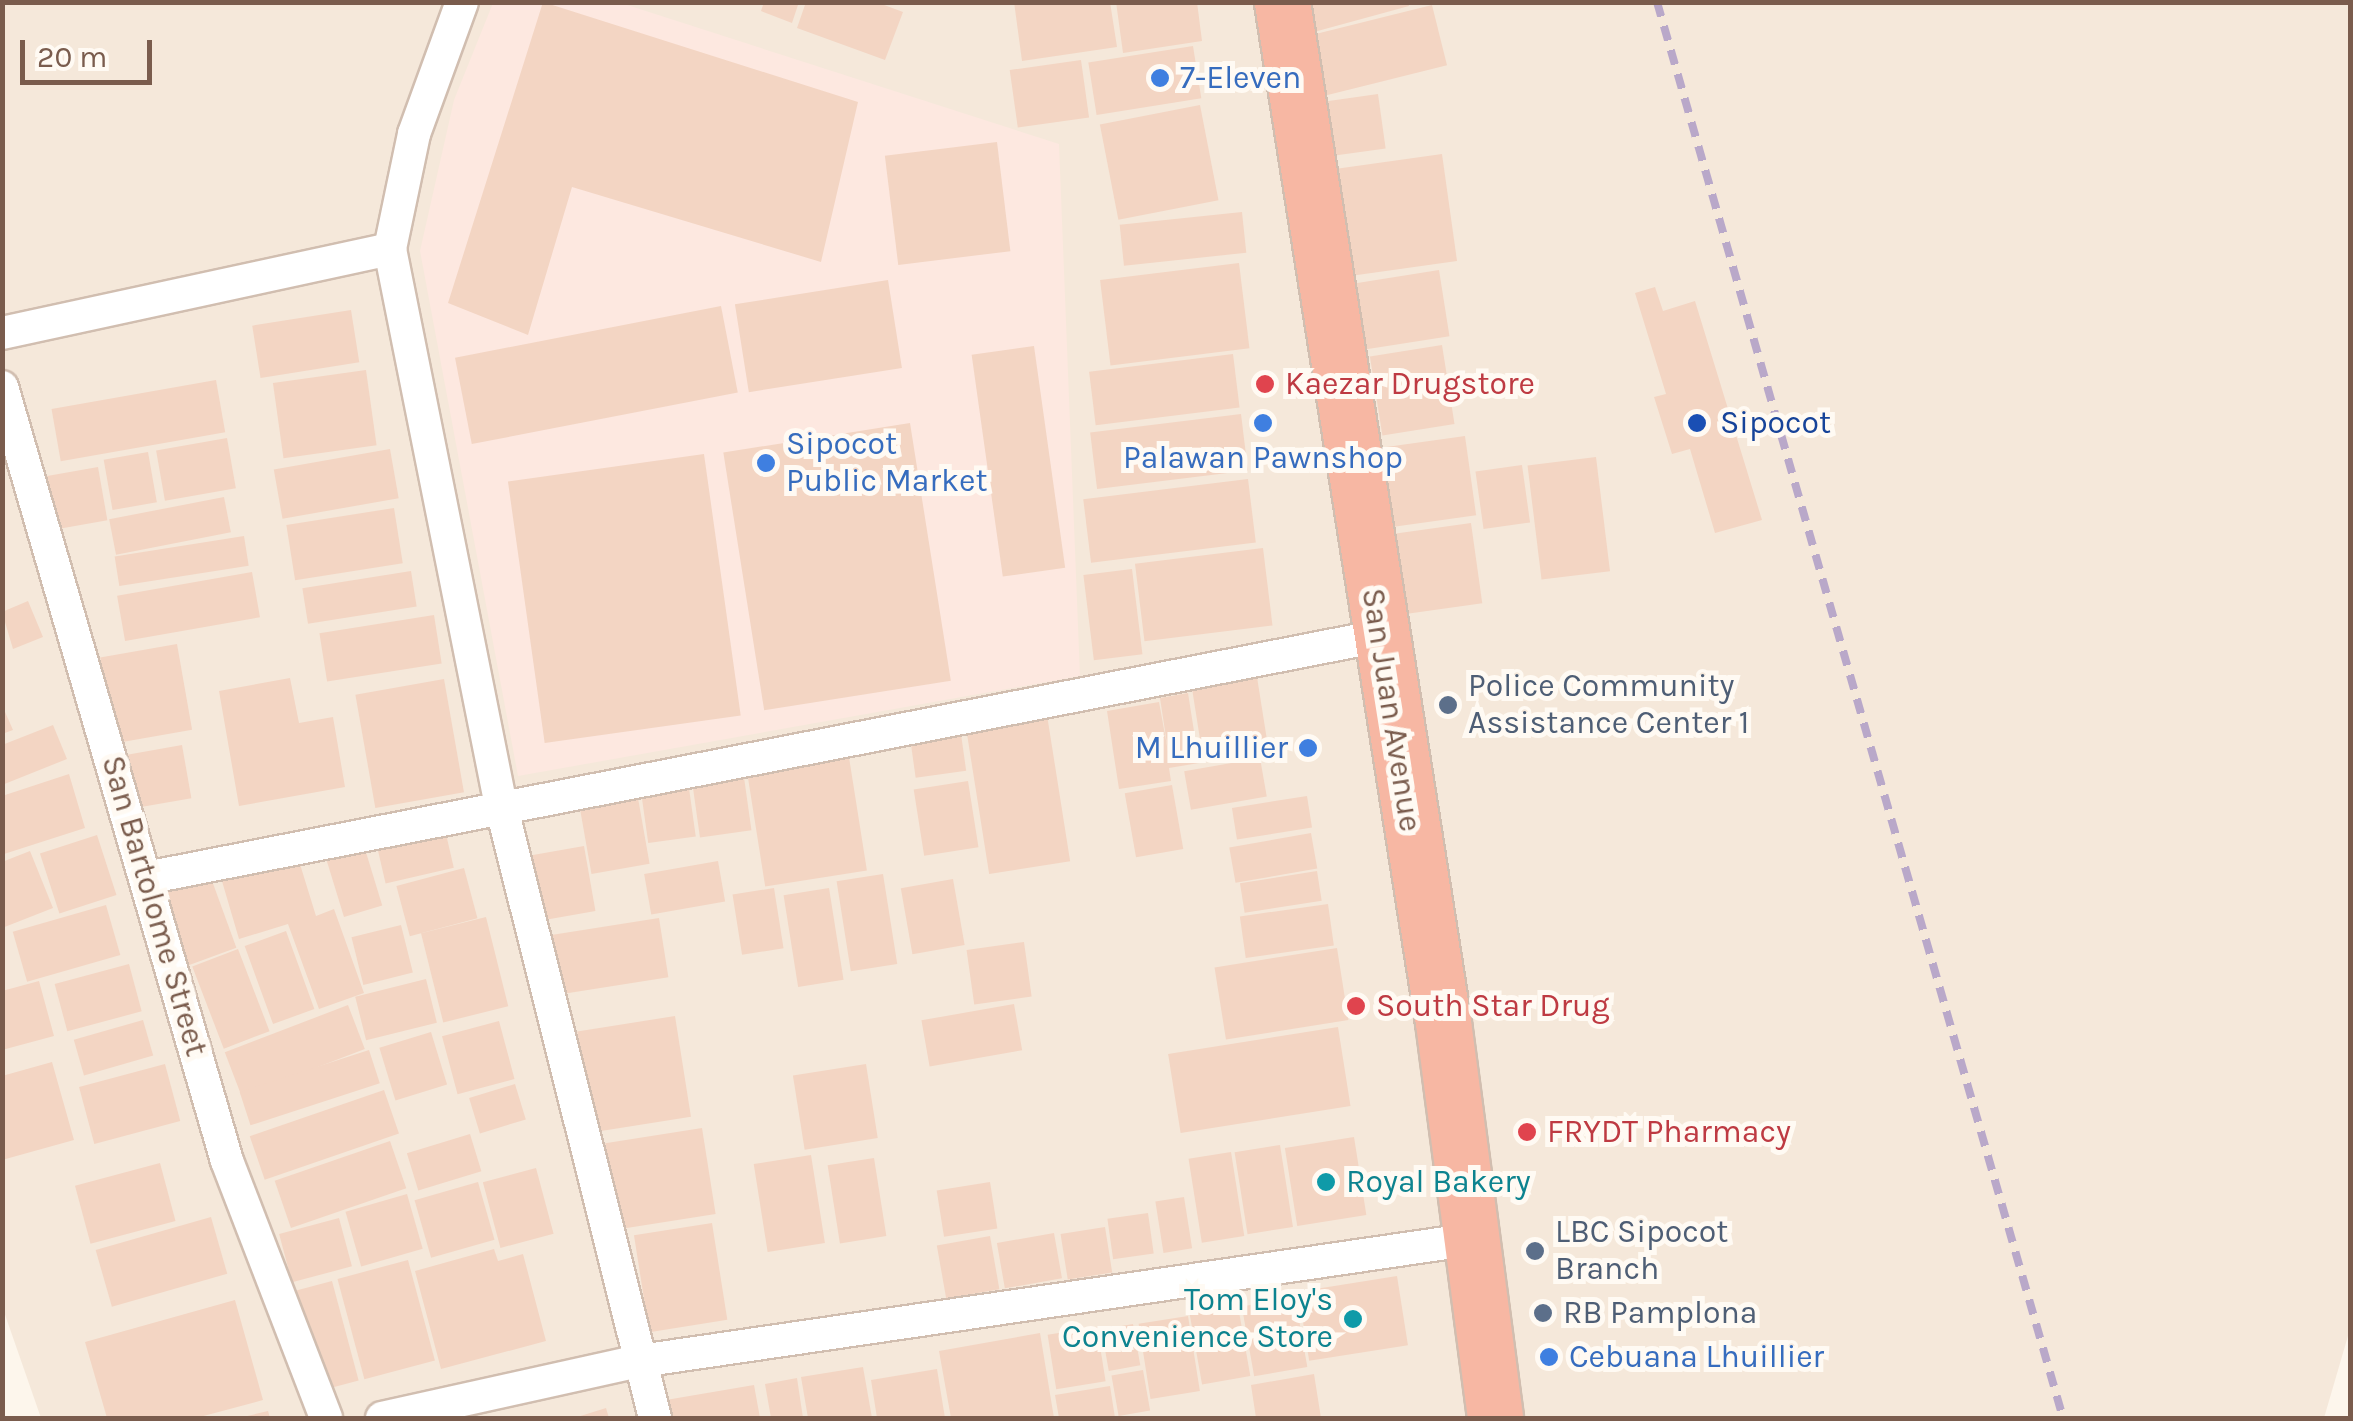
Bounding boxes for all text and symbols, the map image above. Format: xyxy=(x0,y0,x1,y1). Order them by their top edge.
scale bar xyxy=(25,20,158,82)
text: 20 m xyxy=(37,39,107,75)
place label: 7-Eleven xyxy=(1180,59,1301,97)
marker: 7-Eleven xyxy=(1149,67,1171,89)
place label: Kaezar Drugstore xyxy=(1285,365,1535,403)
marker: Kaezar Drugstore xyxy=(1254,373,1276,395)
place label: Sipocot xyxy=(1720,404,1831,442)
marker: Sipocot xyxy=(1684,410,1710,436)
marker: Palawan Pawnshop xyxy=(1252,412,1274,434)
place label: Sipocot Public Market xyxy=(786,426,987,501)
place label: Palawan Pawnshop xyxy=(1123,439,1403,477)
marker: Sipocot Public Market xyxy=(755,452,777,474)
street label: San Juan Avenue xyxy=(1353,586,1429,834)
place label: Police Community Assistance Center 1 xyxy=(1468,668,1749,743)
marker: Police Community Assistance Center 1 xyxy=(1437,694,1459,716)
place label: M Lhuillier xyxy=(1135,729,1288,767)
marker: M Lhuillier xyxy=(1297,737,1319,759)
street label: San Bartolome Street xyxy=(93,751,215,1061)
place label: South Star Drug xyxy=(1376,987,1609,1025)
marker: South Star Drug xyxy=(1345,995,1367,1017)
place label: FRYDT Pharmacy xyxy=(1547,1113,1791,1151)
marker: FRYDT Pharmacy xyxy=(1516,1121,1538,1143)
place label: Royal Bakery xyxy=(1346,1163,1531,1201)
marker: Royal Bakery xyxy=(1315,1171,1337,1193)
place label: LBC Sipocot Branch xyxy=(1555,1214,1728,1289)
marker: LBC Sipocot Branch xyxy=(1524,1240,1546,1262)
place label: Tom Eloy's Convenience Store xyxy=(1062,1282,1333,1357)
place label: RB Pamplona xyxy=(1563,1294,1757,1332)
marker: RB Pamplona xyxy=(1532,1302,1554,1324)
marker: Tom Eloy's Convenience Store xyxy=(1342,1308,1364,1330)
place label: Cebuana Lhuillier xyxy=(1569,1338,1824,1376)
marker: Cebuana Lhuillier xyxy=(1538,1346,1560,1368)

